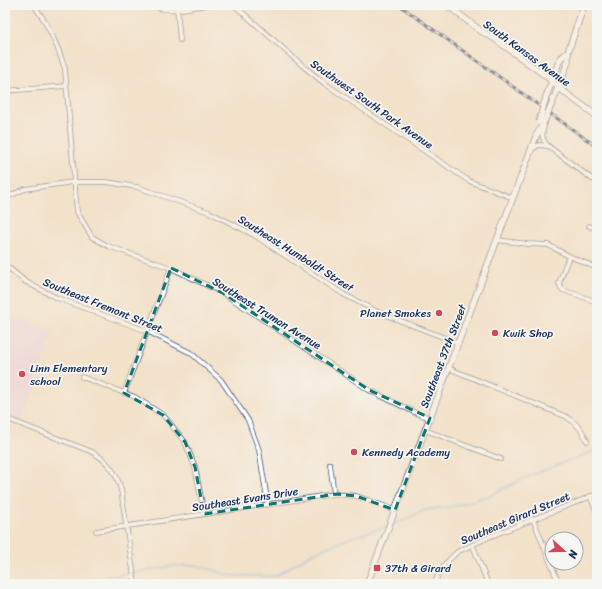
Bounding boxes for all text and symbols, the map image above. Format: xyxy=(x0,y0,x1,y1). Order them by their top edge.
street label: South Kansas Avenue xyxy=(479,15,575,92)
street label: Southwest South Park Avenue xyxy=(306,55,438,155)
street label: Southeast Humboldt Street xyxy=(234,210,358,297)
street label: Southeast Truman Avenue xyxy=(209,272,326,355)
street label: Southeast Fremont Street xyxy=(40,273,166,338)
street label: Southeast 37th Street xyxy=(415,301,472,411)
place label: Planet Smokes xyxy=(360,304,431,323)
marker: Planet Smokes xyxy=(434,308,444,318)
place label: Kwik Shop xyxy=(503,324,553,343)
marker: Kwik Shop xyxy=(490,328,500,338)
place label: Linn Elementary school xyxy=(29,359,108,391)
marker: Linn Elementary school xyxy=(17,369,27,379)
place label: Kennedy Academy xyxy=(362,443,450,462)
marker: Kennedy Academy xyxy=(349,447,359,457)
street label: Southeast Evans Drive xyxy=(191,482,300,517)
street label: Southeast Girard Street xyxy=(457,487,573,550)
north arrow xyxy=(544,531,584,571)
text: N xyxy=(562,547,583,562)
place label: 37th & Girard xyxy=(385,559,452,578)
marker: 37th & Girard xyxy=(372,563,382,573)

